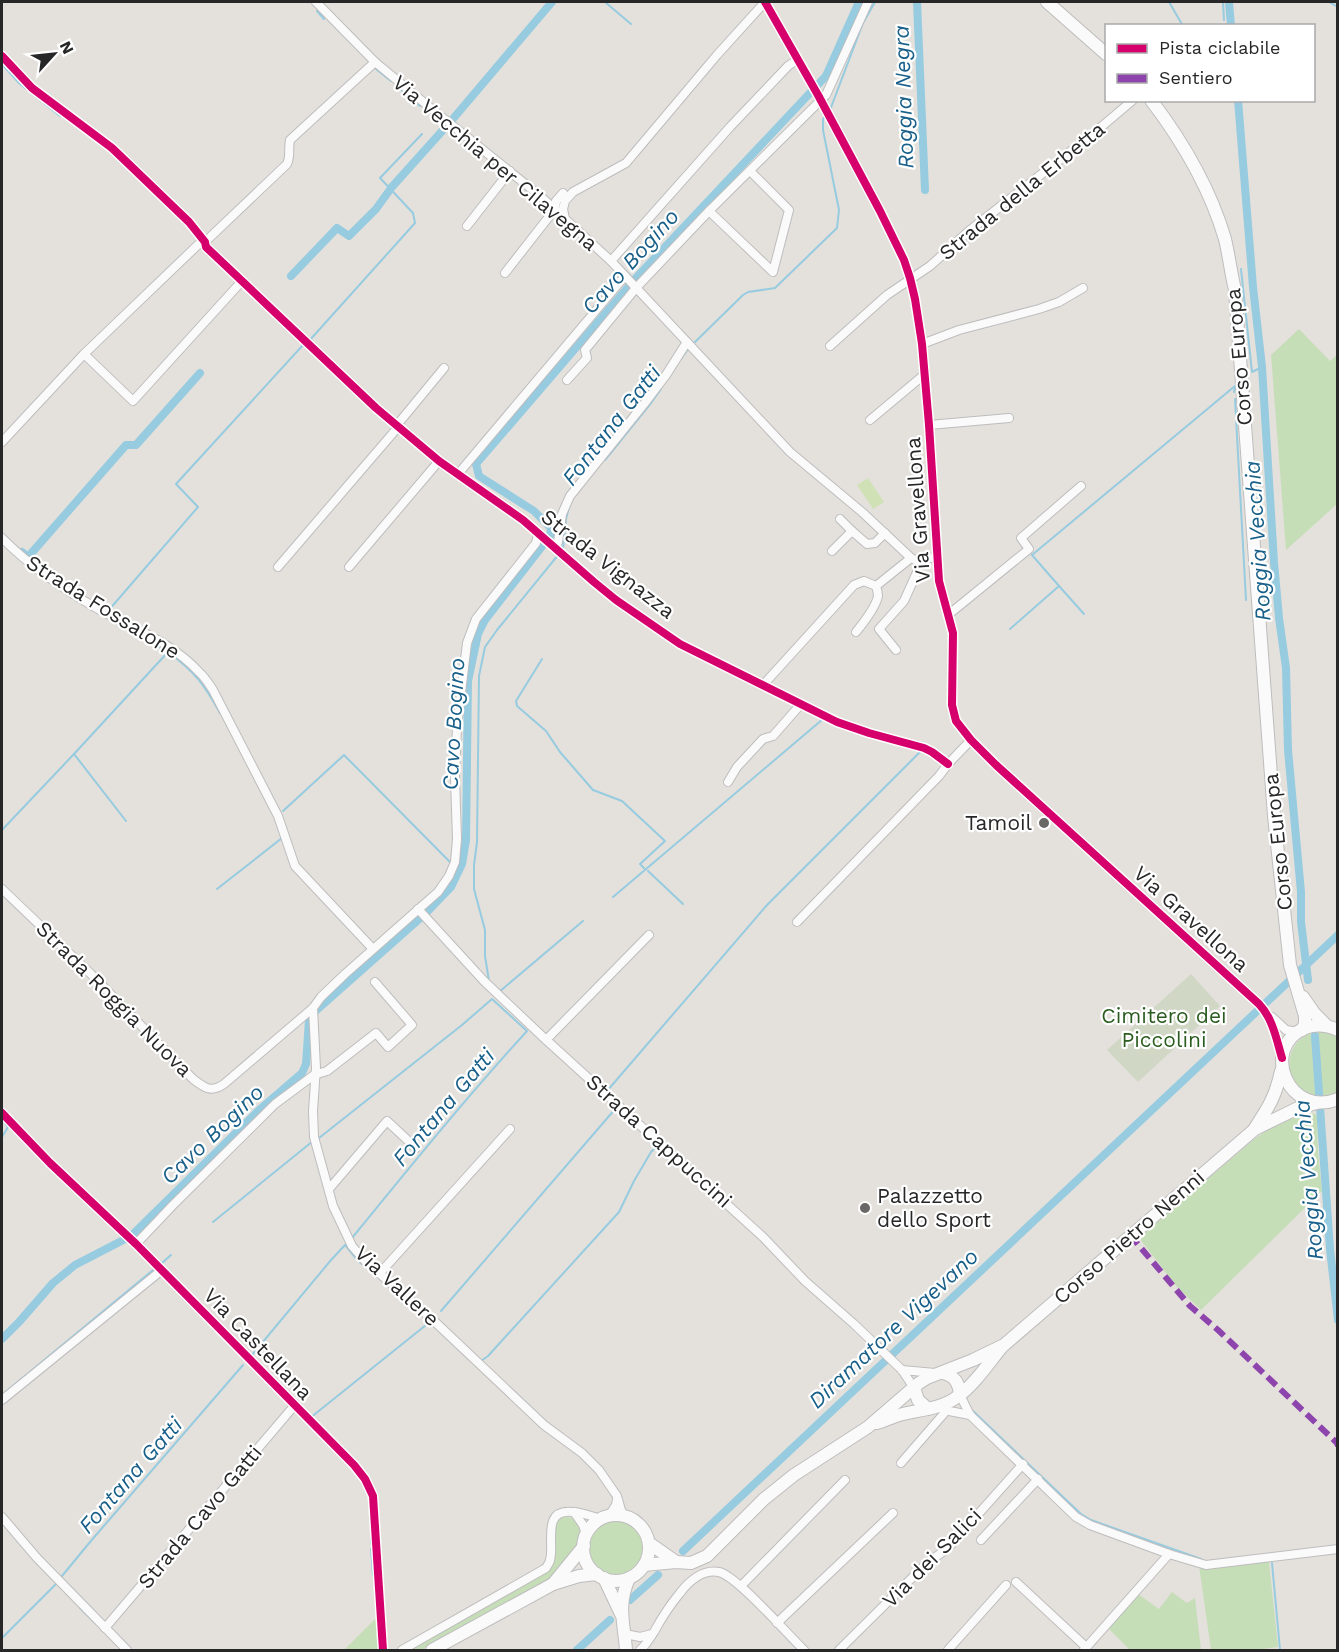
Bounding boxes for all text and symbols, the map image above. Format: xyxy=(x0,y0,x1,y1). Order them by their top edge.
north arrow xyxy=(24,24,84,84)
legend xyxy=(1105,24,1315,102)
water label: Roggia Negra xyxy=(888,25,919,169)
text: Pista ciclabile xyxy=(1159,37,1280,58)
text: N xyxy=(56,38,78,57)
text: Sentiero xyxy=(1159,67,1233,88)
street label: Via Vecchia per Cilavegna xyxy=(388,69,603,256)
street label: Strada della Erbetta xyxy=(934,116,1110,265)
water label: Cavo Bogino xyxy=(577,204,684,319)
street label: Corso Europa xyxy=(1220,287,1257,427)
water label: Fontana Gatti xyxy=(557,359,667,490)
street label: Via Gravellona xyxy=(900,436,935,584)
water label: Roggia Vecchia xyxy=(1239,460,1276,622)
street label: Strada Vignazza xyxy=(536,504,680,624)
street label: Strada Fossalone xyxy=(22,549,185,664)
water label: Cavo Bogino xyxy=(438,657,469,791)
street label: Corso Europa xyxy=(1258,772,1297,912)
place label: Tamoil xyxy=(965,810,1033,835)
marker: Tamoil xyxy=(1037,816,1051,830)
street label: Via Gravellona xyxy=(1129,860,1254,977)
street label: Strada Roggia Nuova xyxy=(31,915,198,1082)
park label: Cimitero dei Piccolini xyxy=(1101,1003,1227,1052)
water label: Fontana Gatti xyxy=(387,1043,500,1171)
street label: Strada Cappuccini xyxy=(581,1069,737,1213)
water label: Cavo Bogino xyxy=(156,1079,269,1189)
water label: Roggia Vecchia xyxy=(1289,1099,1328,1261)
street label: Corso Pietro Nenni xyxy=(1048,1164,1209,1309)
place label: Palazzetto dello Sport xyxy=(877,1183,991,1232)
marker: Palazzetto dello Sport xyxy=(858,1201,872,1215)
street label: Via Vallere xyxy=(350,1240,445,1331)
water label: Diramatore Vigevano xyxy=(803,1243,983,1413)
street label: Via Castellana xyxy=(199,1283,318,1405)
water label: Fontana Gatti xyxy=(73,1411,188,1538)
street label: Strada Cavo Gatti xyxy=(132,1440,267,1593)
street label: Via dei Salici xyxy=(877,1503,987,1613)

